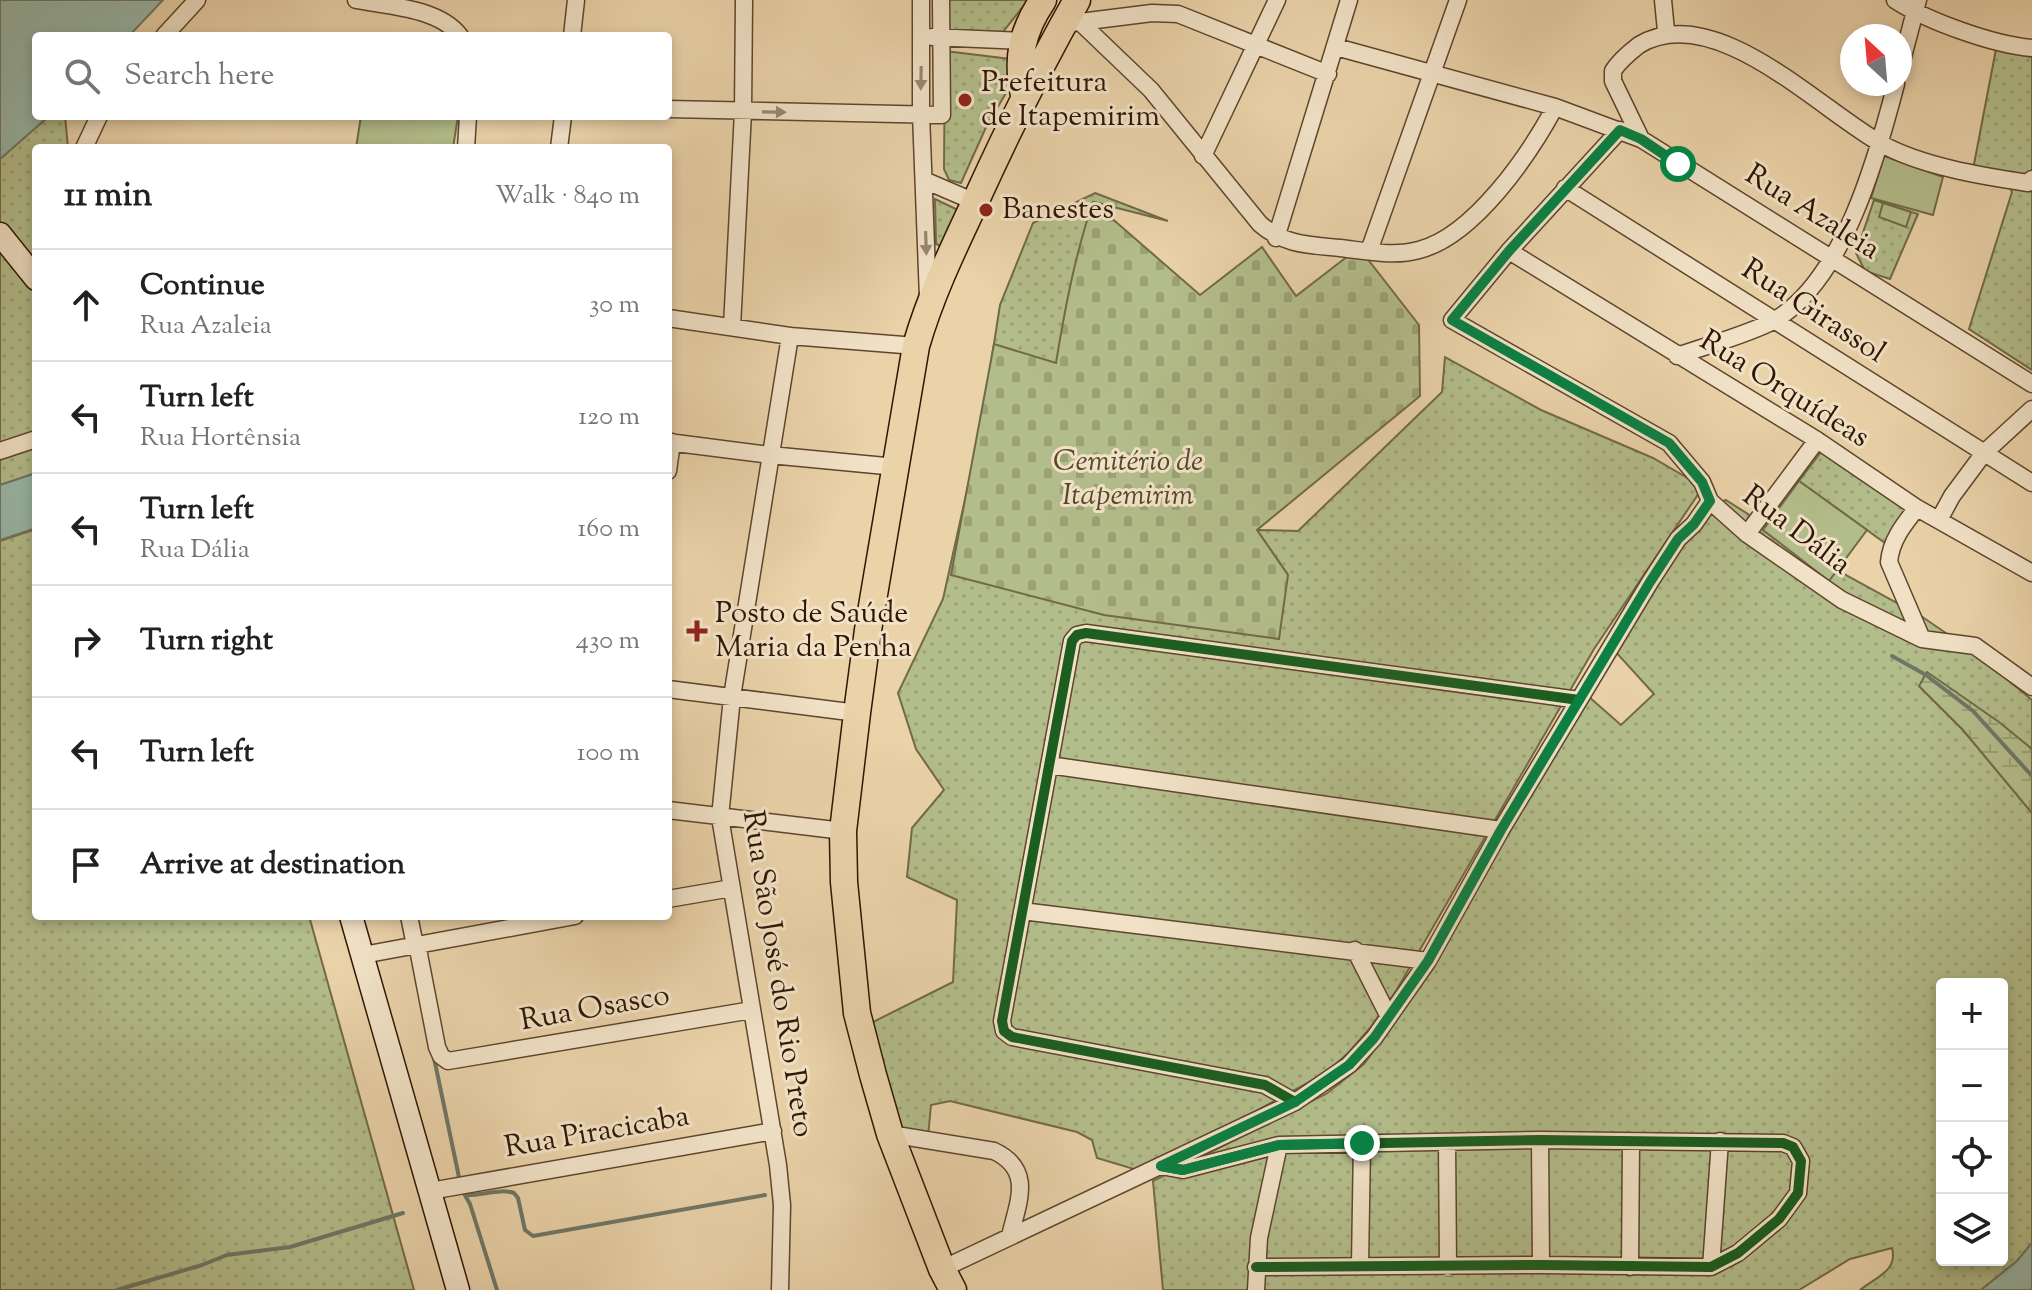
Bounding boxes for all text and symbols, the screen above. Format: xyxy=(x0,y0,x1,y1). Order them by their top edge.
north arrow xyxy=(1840,24,1912,96)
search box xyxy=(32,32,672,120)
icon: search xyxy=(60,54,104,98)
text: Search here xyxy=(124,55,274,98)
place label: Prefeitura de Itapemirim xyxy=(981,62,1160,139)
one-way arrow xyxy=(915,66,927,91)
marker: Prefeitura de Itapemirim xyxy=(956,91,974,109)
one-way arrow xyxy=(762,106,787,118)
route start xyxy=(1660,146,1696,182)
street label: Rua Azaleia xyxy=(1736,154,1888,272)
text: 11 min xyxy=(64,172,152,221)
text: Walk · 840 m xyxy=(495,178,640,215)
place label: Banestes xyxy=(1002,189,1114,232)
marker: Banestes xyxy=(977,201,995,219)
one-way arrow xyxy=(919,231,932,256)
street label: Rua Girassol xyxy=(1732,249,1894,375)
text: Continue xyxy=(140,265,265,308)
icon: ahead xyxy=(64,283,108,327)
text: 30 m xyxy=(589,287,640,324)
text: Rua Azaleia xyxy=(140,308,272,345)
street label: Rua Orquídeas xyxy=(1691,321,1877,459)
text: Turn left xyxy=(140,377,254,420)
icon: left xyxy=(64,395,108,439)
text: 120 m xyxy=(578,399,640,436)
text: Rua Hortênsia xyxy=(140,420,301,457)
park label: Cemitério de Itapemirim xyxy=(1053,441,1203,518)
street label: Rua Dália xyxy=(1733,476,1860,586)
text: Turn left xyxy=(140,489,254,532)
icon: left xyxy=(64,507,108,551)
text: 160 m xyxy=(577,511,640,548)
text: Rua Dália xyxy=(140,532,250,569)
place label: Posto de Saúde Maria da Penha xyxy=(715,593,912,670)
icon: right xyxy=(64,619,108,663)
text: Turn right xyxy=(140,620,273,663)
marker: Posto de Saúde Maria da Penha xyxy=(686,620,708,642)
text: 430 m xyxy=(576,623,640,660)
icon: left xyxy=(64,731,108,775)
text: Turn left xyxy=(140,732,254,775)
text: 100 m xyxy=(577,735,640,772)
street label: Rua São José do Rio Preto xyxy=(730,808,824,1140)
icon: arrive xyxy=(64,843,108,887)
text: Arrive at destination xyxy=(140,844,405,887)
street label: Rua Osasco xyxy=(517,975,673,1043)
map controls xyxy=(1936,978,2008,1266)
button: + xyxy=(1936,978,2008,1050)
button: − xyxy=(1936,1050,2008,1122)
street label: Rua Piracicaba xyxy=(501,1096,693,1170)
button: locate xyxy=(1936,1122,2008,1194)
route end xyxy=(1344,1125,1380,1161)
button: layers xyxy=(1936,1194,2008,1266)

